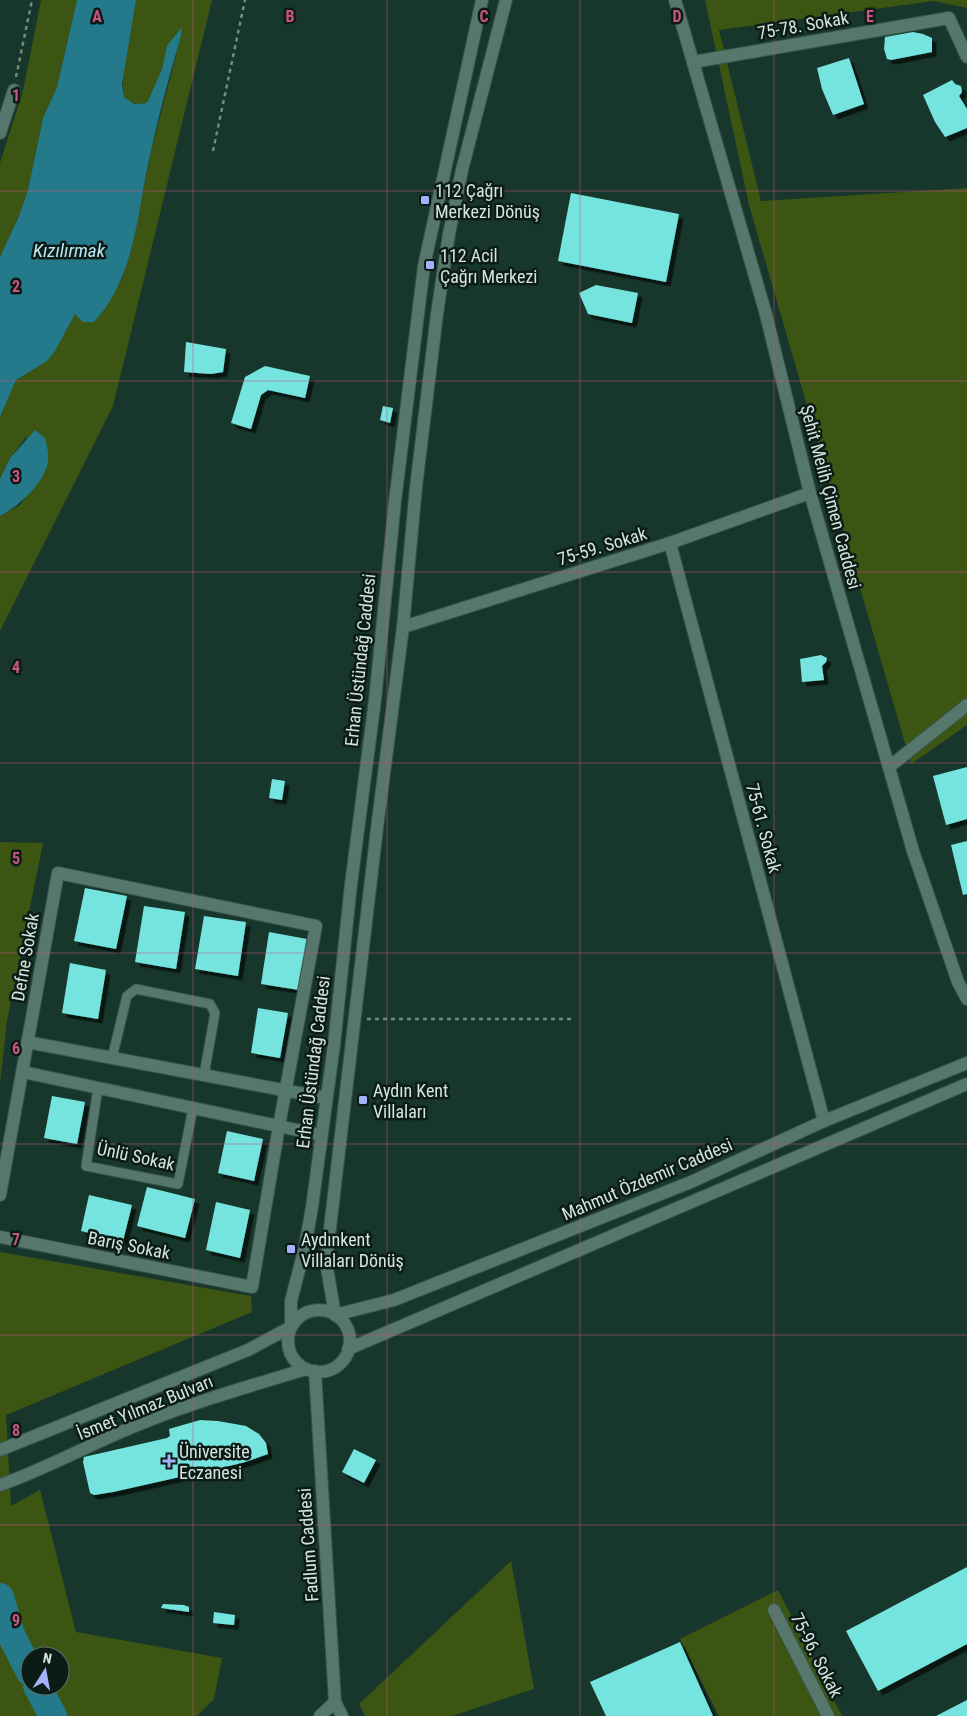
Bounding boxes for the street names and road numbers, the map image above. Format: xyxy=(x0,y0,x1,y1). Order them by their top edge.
street label: 75-78. Sokak xyxy=(756,7,850,43)
street label: Şehit Melih Çimen Caddesi xyxy=(796,403,866,591)
street label: 75-59. Sokak xyxy=(555,522,649,570)
street label: Erhan Üstündağ Caddesi xyxy=(340,573,380,747)
street label: 75-61. Sokak xyxy=(742,781,786,875)
street label: Defne Sokak xyxy=(7,911,43,1003)
street label: Erhan Üstündağ Caddesi xyxy=(292,975,334,1149)
street label: Mahmut Özdemir Caddesi xyxy=(559,1134,735,1224)
street label: Ünlü Sokak xyxy=(95,1138,177,1174)
street label: Barış Sokak xyxy=(86,1227,172,1263)
street label: İsmet Yılmaz Bulvarı xyxy=(74,1370,216,1444)
street label: Fadlum Caddesi xyxy=(294,1487,322,1603)
street label: 75-96. Sokak xyxy=(787,1609,847,1701)

